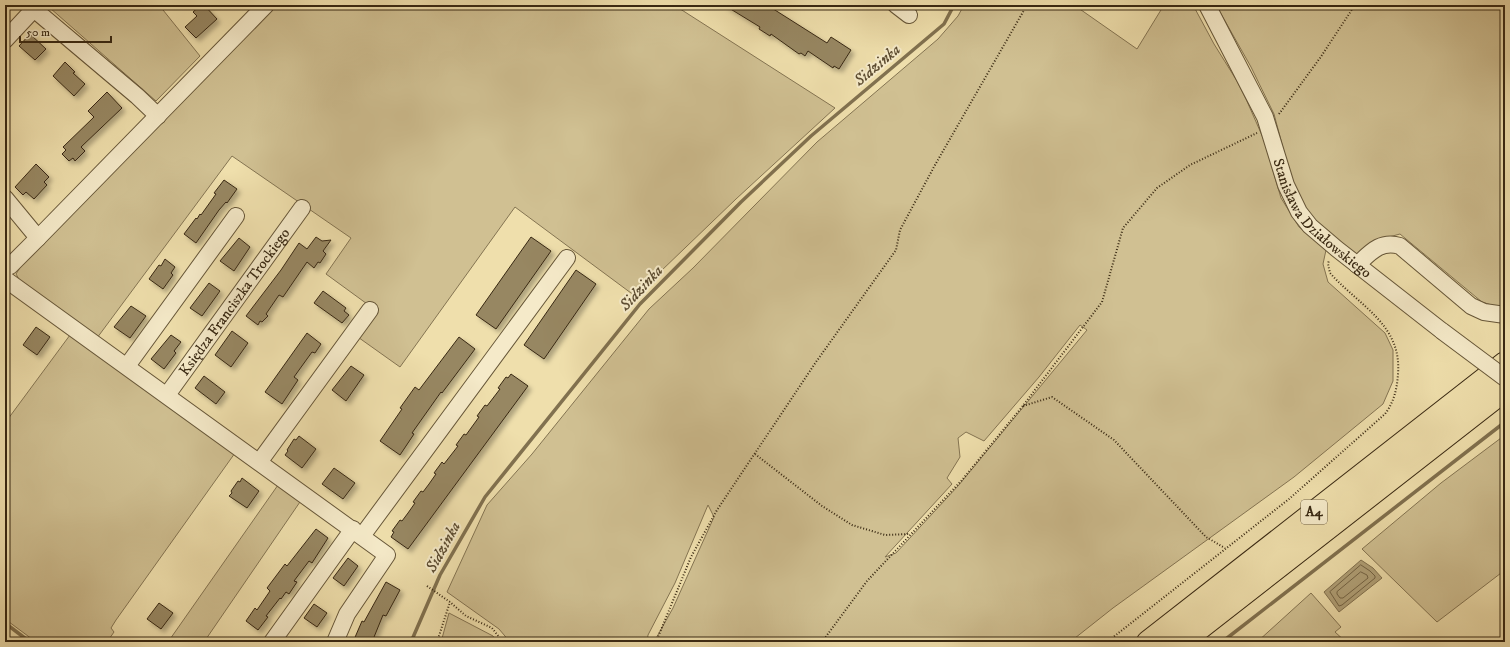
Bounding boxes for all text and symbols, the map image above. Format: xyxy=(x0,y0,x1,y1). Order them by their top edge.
scale bar xyxy=(20,18,111,44)
text: 50 m xyxy=(26,25,50,40)
water label: Sidzinka xyxy=(849,40,905,91)
street label: Stanisława Działowskiego xyxy=(1269,156,1376,282)
street label: Księdza Franciszka Trockiego xyxy=(175,224,294,379)
water label: Sidzinka xyxy=(614,261,667,316)
road number: A4 xyxy=(1301,500,1327,524)
water label: Sidzinka xyxy=(420,518,465,577)

